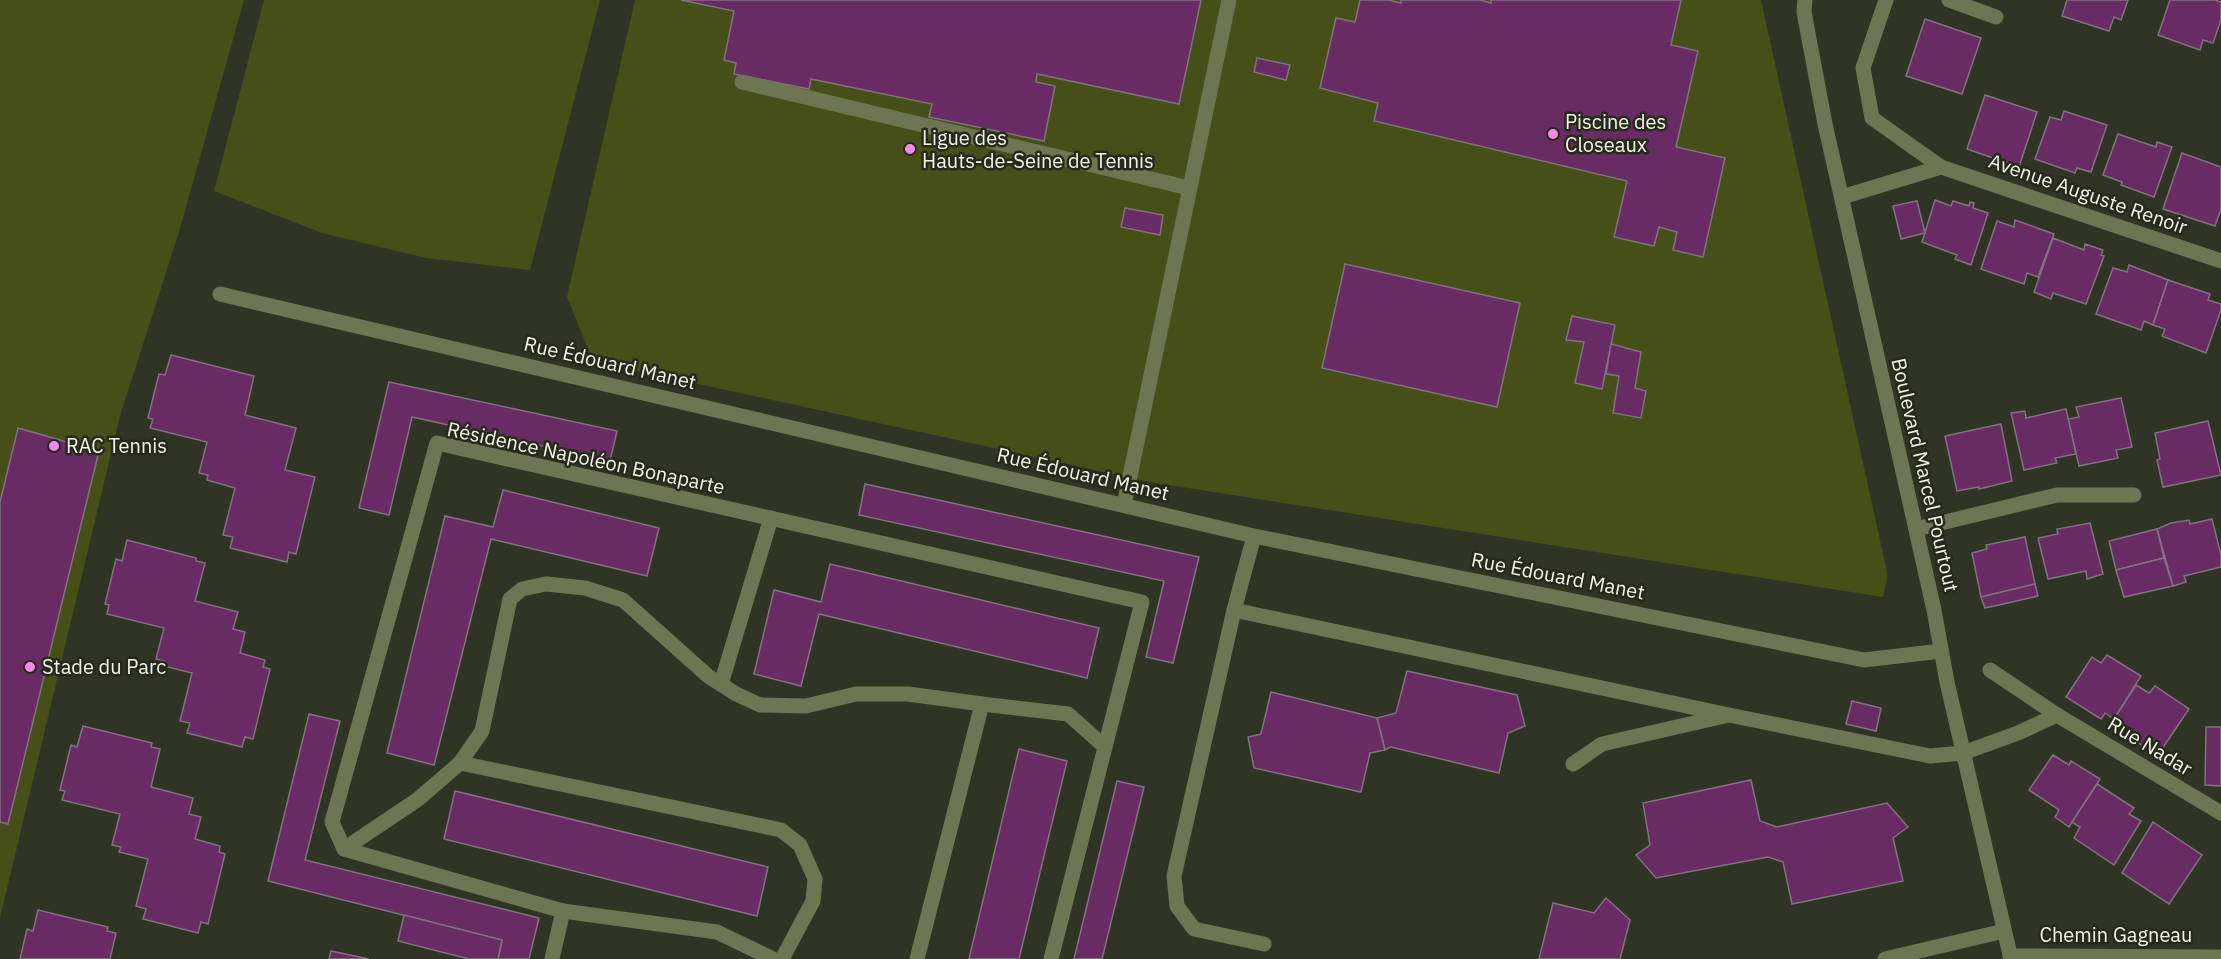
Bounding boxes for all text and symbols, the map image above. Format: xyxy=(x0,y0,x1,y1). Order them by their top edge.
place label: Piscine des Closeaux xyxy=(1565,108,1666,158)
place label: Ligue des Hauts-de-Seine de Tennis xyxy=(922,124,1154,174)
marker: Piscine des Closeaux xyxy=(1546,127,1560,141)
marker: Ligue des Hauts-de-Seine de Tennis xyxy=(903,142,917,156)
street label: Avenue Auguste Renoir xyxy=(1985,147,2191,240)
street label: Rue Édouard Manet xyxy=(521,330,699,395)
street label: Boulevard Marcel Pourtout xyxy=(1885,355,1966,594)
street label: Résidence Napoléon Bonaparte xyxy=(445,415,727,500)
place label: RAC Tennis xyxy=(66,432,167,459)
marker: RAC Tennis xyxy=(47,439,61,453)
street label: Rue Édouard Manet xyxy=(994,441,1172,506)
street label: Rue Édouard Manet xyxy=(1469,545,1647,606)
place label: Stade du Parc xyxy=(42,653,166,680)
marker: Stade du Parc xyxy=(23,660,37,674)
street label: Rue Nadar xyxy=(2103,710,2198,781)
street label: Chemin Gagneau xyxy=(2040,921,2192,948)

